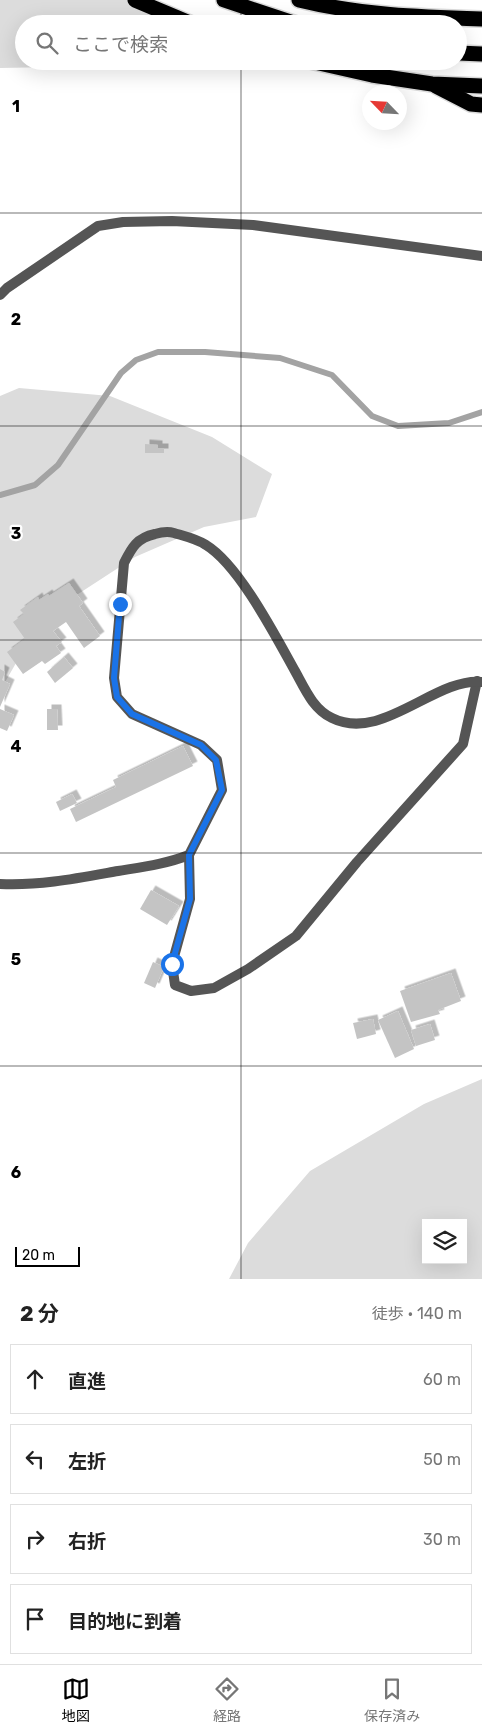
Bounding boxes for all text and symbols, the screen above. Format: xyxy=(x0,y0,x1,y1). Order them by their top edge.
search box xyxy=(15,15,467,70)
icon: search xyxy=(33,29,61,57)
text: ここで検索 xyxy=(73,33,168,56)
north arrow xyxy=(362,85,407,130)
text: 1 xyxy=(12,97,20,116)
text: 2 xyxy=(11,310,21,329)
text: 3 xyxy=(11,524,21,543)
route end xyxy=(109,593,132,616)
text: 4 xyxy=(11,737,22,756)
text: 5 xyxy=(11,950,21,969)
route start xyxy=(161,953,184,976)
text: 6 xyxy=(11,1163,21,1182)
map controls xyxy=(422,1219,467,1264)
button: layers xyxy=(422,1219,467,1264)
scale bar xyxy=(15,1244,80,1267)
text: 20 m xyxy=(22,1247,55,1264)
text: 2 分 xyxy=(20,1301,59,1326)
text: 徒歩 · 140 m xyxy=(372,1304,462,1323)
icon: ahead xyxy=(21,1365,49,1393)
text: 直進 xyxy=(68,1370,106,1393)
text: 60 m xyxy=(423,1370,461,1389)
icon: left xyxy=(21,1445,49,1473)
text: 左折 xyxy=(68,1450,106,1473)
text: 50 m xyxy=(423,1450,461,1469)
icon: right xyxy=(21,1525,49,1553)
text: 右折 xyxy=(68,1530,106,1553)
text: 30 m xyxy=(423,1530,461,1549)
icon: arrive xyxy=(21,1605,49,1633)
text: 目的地に到着 xyxy=(68,1610,182,1633)
tab: 地図 xyxy=(62,1675,90,1725)
tab: 経路 xyxy=(213,1675,241,1725)
tab: 保存済み xyxy=(364,1675,420,1725)

